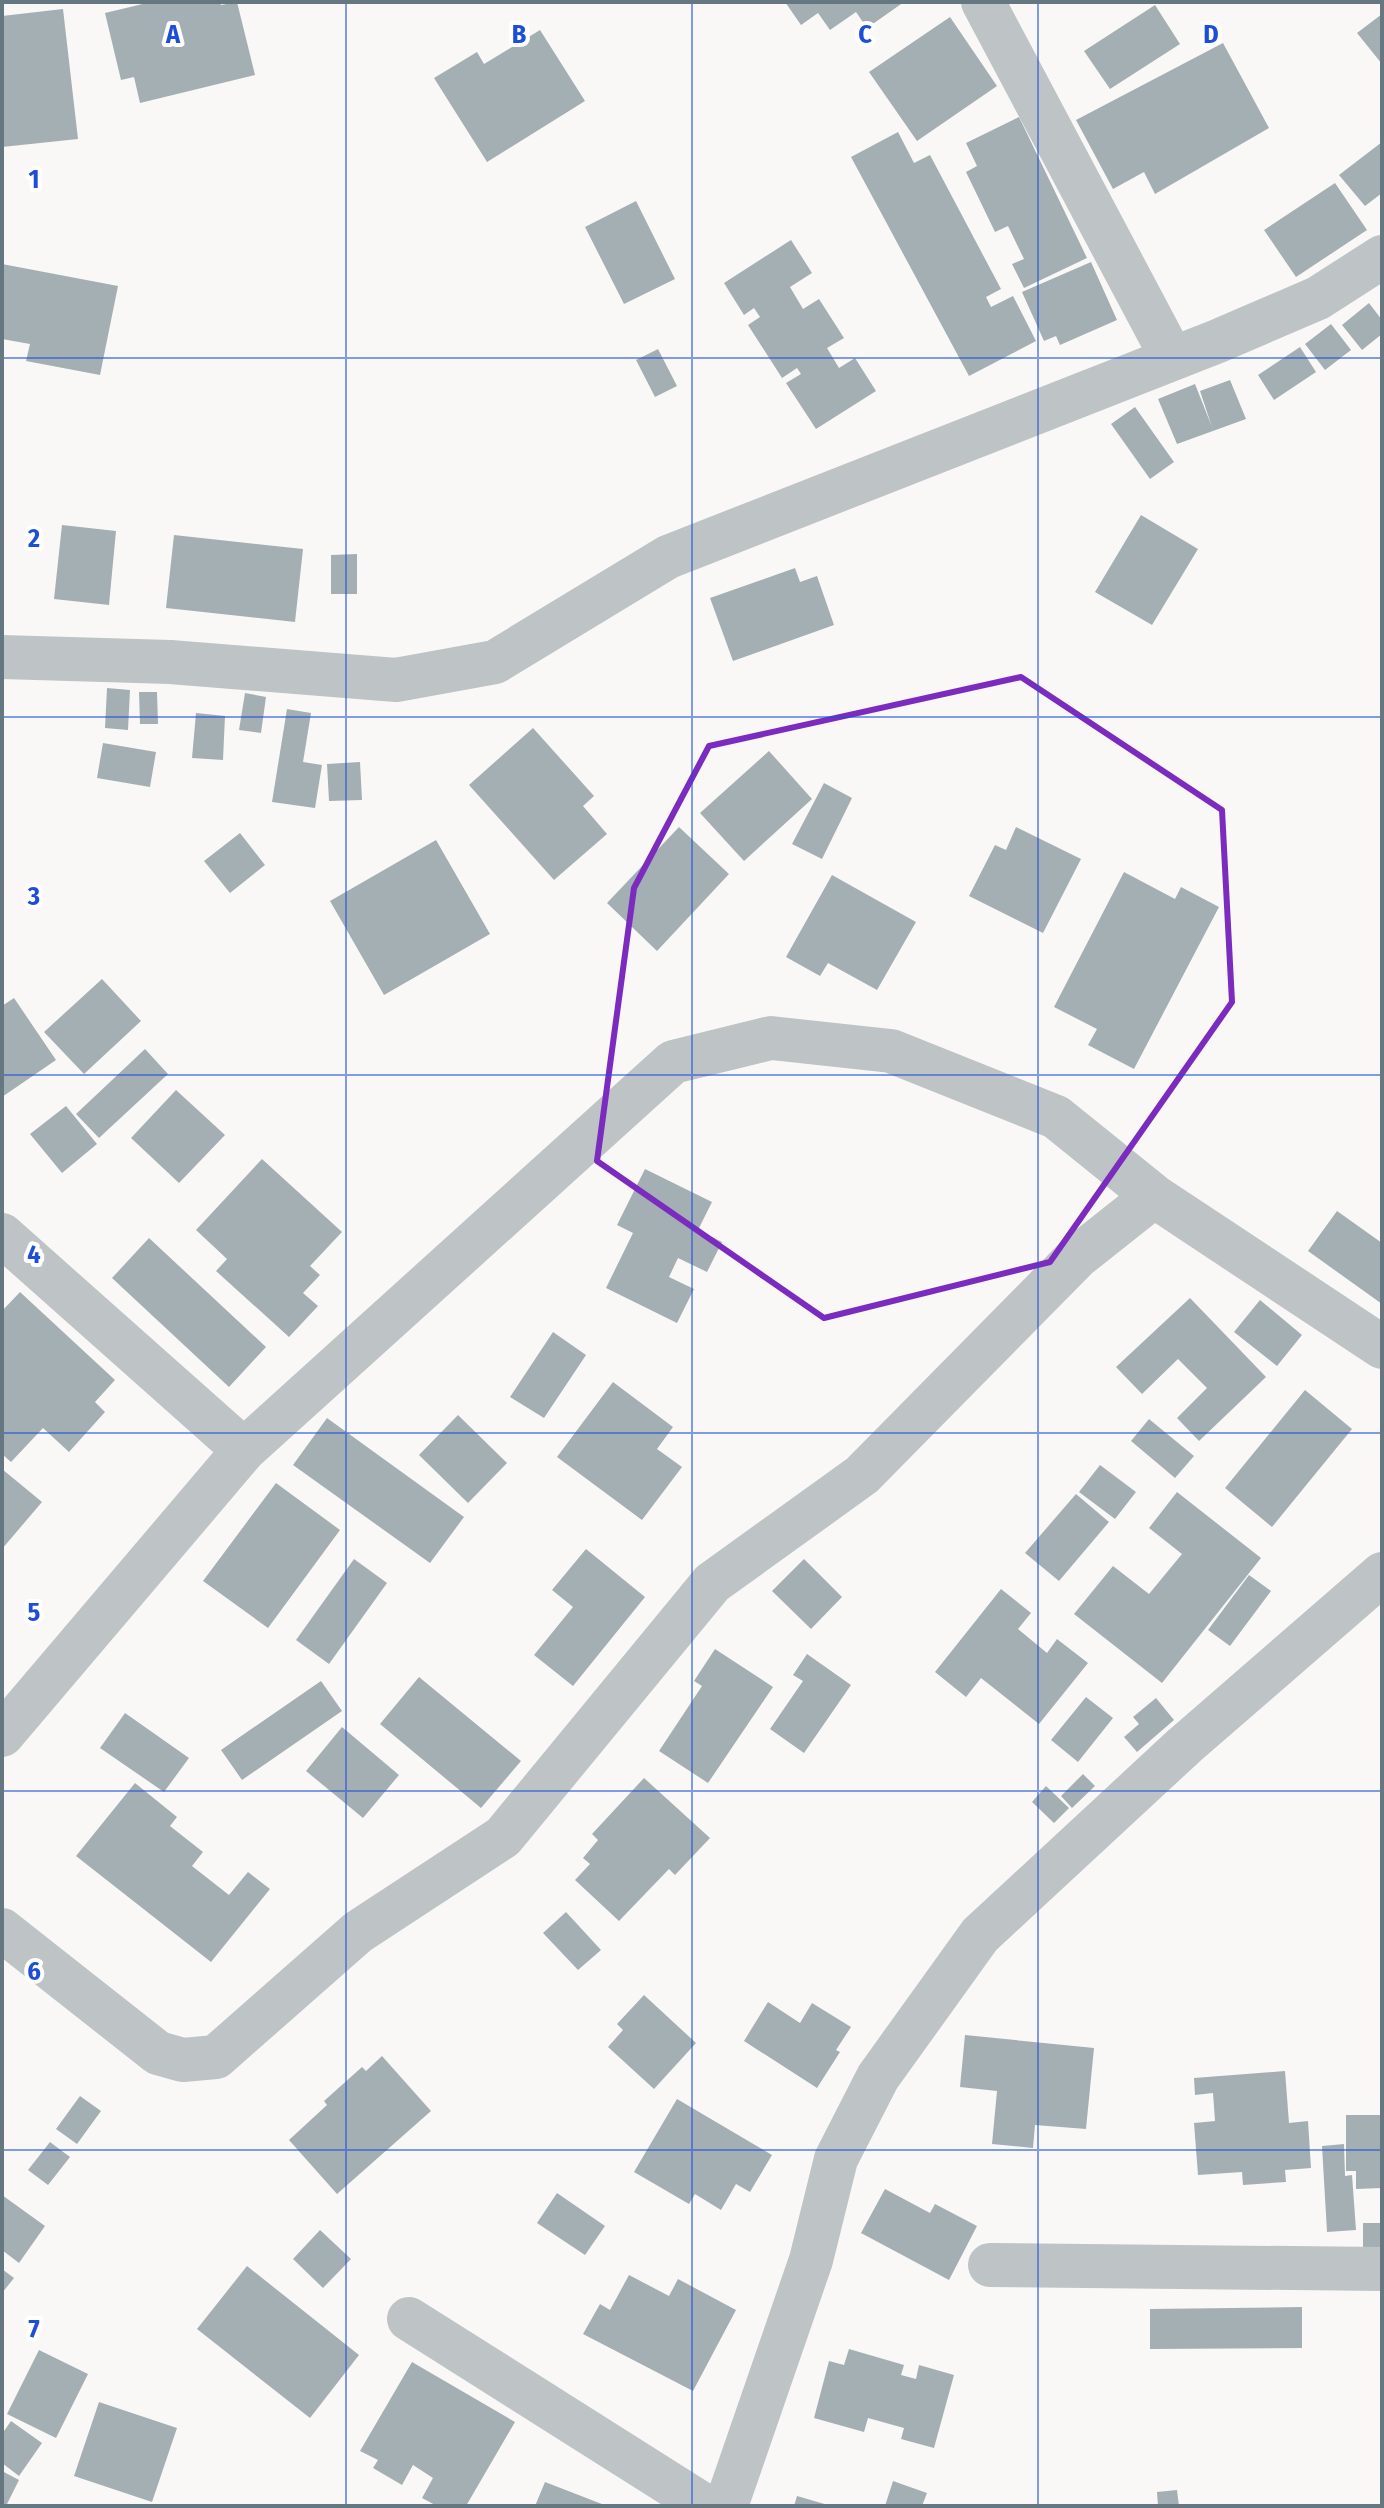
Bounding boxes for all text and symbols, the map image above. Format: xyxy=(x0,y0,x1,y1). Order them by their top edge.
text: A xyxy=(165,19,181,50)
text: B xyxy=(512,19,527,50)
text: C xyxy=(858,19,872,50)
text: D xyxy=(1203,19,1219,50)
text: 1 xyxy=(29,164,40,195)
text: 2 xyxy=(27,523,40,554)
text: 3 xyxy=(27,881,40,912)
text: 4 xyxy=(27,1239,41,1270)
text: 5 xyxy=(28,1597,41,1628)
text: 6 xyxy=(27,1956,41,1987)
text: 7 xyxy=(28,2314,40,2345)

